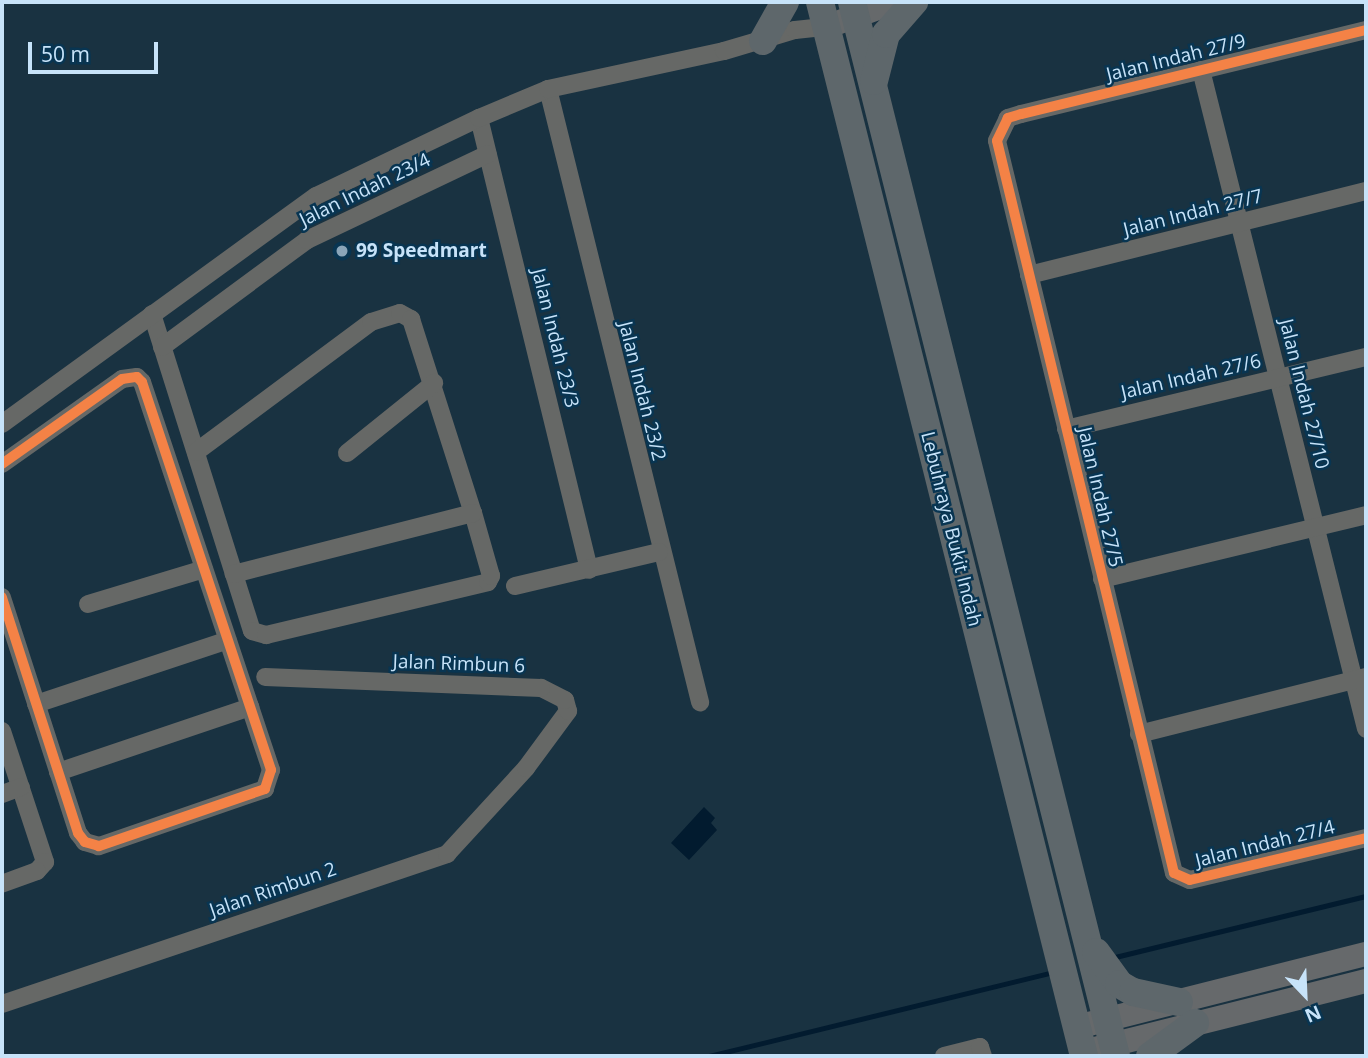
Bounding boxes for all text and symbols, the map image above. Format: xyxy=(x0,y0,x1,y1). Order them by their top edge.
scale bar xyxy=(32,28,161,72)
street label: Jalan Indah 27/9 xyxy=(1104,30,1248,86)
text: 50 m xyxy=(41,40,90,68)
street label: Jalan Indah 23/4 xyxy=(296,148,434,232)
street label: Jalan Indah 27/7 xyxy=(1121,185,1265,241)
place label: 99 Speedmart xyxy=(356,240,487,262)
marker: 99 Speedmart xyxy=(334,243,350,259)
street label: Jalan Indah 23/3 xyxy=(527,266,583,410)
street label: Jalan Indah 27/10 xyxy=(1274,317,1334,471)
street label: Jalan Indah 23/2 xyxy=(614,319,670,463)
street label: Jalan Indah 27/6 xyxy=(1119,350,1263,404)
street label: Jalan Indah 27/5 xyxy=(1073,425,1127,569)
street label: Lebuhraya Bukit Indah xyxy=(916,429,986,629)
street label: Jalan Rimbun 6 xyxy=(392,650,526,678)
street label: Jalan Indah 27/4 xyxy=(1193,816,1337,872)
street label: Jalan Rimbun 2 xyxy=(207,858,339,922)
north arrow xyxy=(1270,960,1340,1030)
text: N xyxy=(1301,999,1325,1029)

